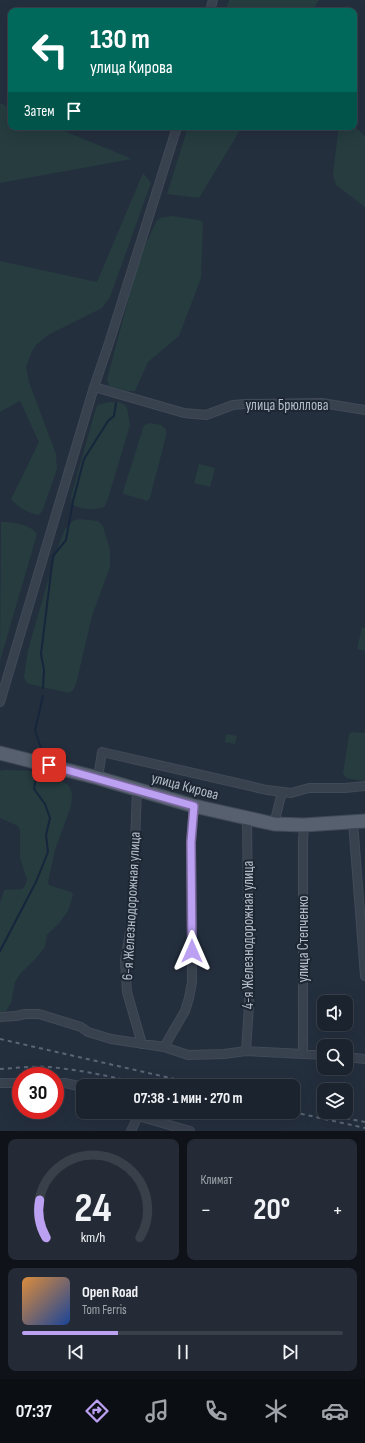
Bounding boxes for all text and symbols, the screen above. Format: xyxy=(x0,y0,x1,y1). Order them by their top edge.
text: 130 m xyxy=(90,23,150,56)
icon: left xyxy=(24,24,76,76)
text: улица Кирова xyxy=(90,57,173,78)
icon: arrive xyxy=(63,100,85,122)
text: Затем xyxy=(24,102,55,121)
street label: улица Брюллова xyxy=(245,396,329,415)
pin xyxy=(32,748,66,782)
icon: arrive xyxy=(38,754,60,776)
street label: улица Кирова xyxy=(149,768,221,805)
street label: 6-я Железнодорожная улица xyxy=(118,831,145,981)
street label: 4-я Железнодорожная улица xyxy=(239,860,258,1009)
street label: улица Степченко xyxy=(294,896,313,982)
position arrow xyxy=(171,930,213,972)
map controls xyxy=(317,995,353,1119)
button: sound xyxy=(317,995,353,1031)
button: search xyxy=(317,1039,353,1075)
speed limit sign: 30 xyxy=(12,1067,64,1119)
button: layers xyxy=(317,1083,353,1119)
text: 07:38 · 1 мин · 270 m xyxy=(134,1089,242,1108)
text: Климат xyxy=(201,1172,233,1188)
text: 24 xyxy=(75,1183,112,1232)
text: 20° xyxy=(253,1192,290,1228)
text: − xyxy=(201,1197,211,1224)
text: + xyxy=(332,1197,343,1224)
text: km/h xyxy=(81,1228,106,1245)
text: Open Road xyxy=(82,1283,138,1302)
text: Tom Ferris xyxy=(82,1302,127,1318)
icon: previous xyxy=(65,1341,87,1363)
icon: pause xyxy=(172,1341,194,1363)
icon: next xyxy=(279,1341,301,1363)
icon: directions xyxy=(83,1397,111,1425)
icon: music xyxy=(143,1397,171,1425)
icon: phone xyxy=(202,1397,230,1425)
icon: climate xyxy=(262,1397,290,1425)
icon: car xyxy=(321,1397,349,1425)
text: 07:37 xyxy=(16,1401,52,1422)

